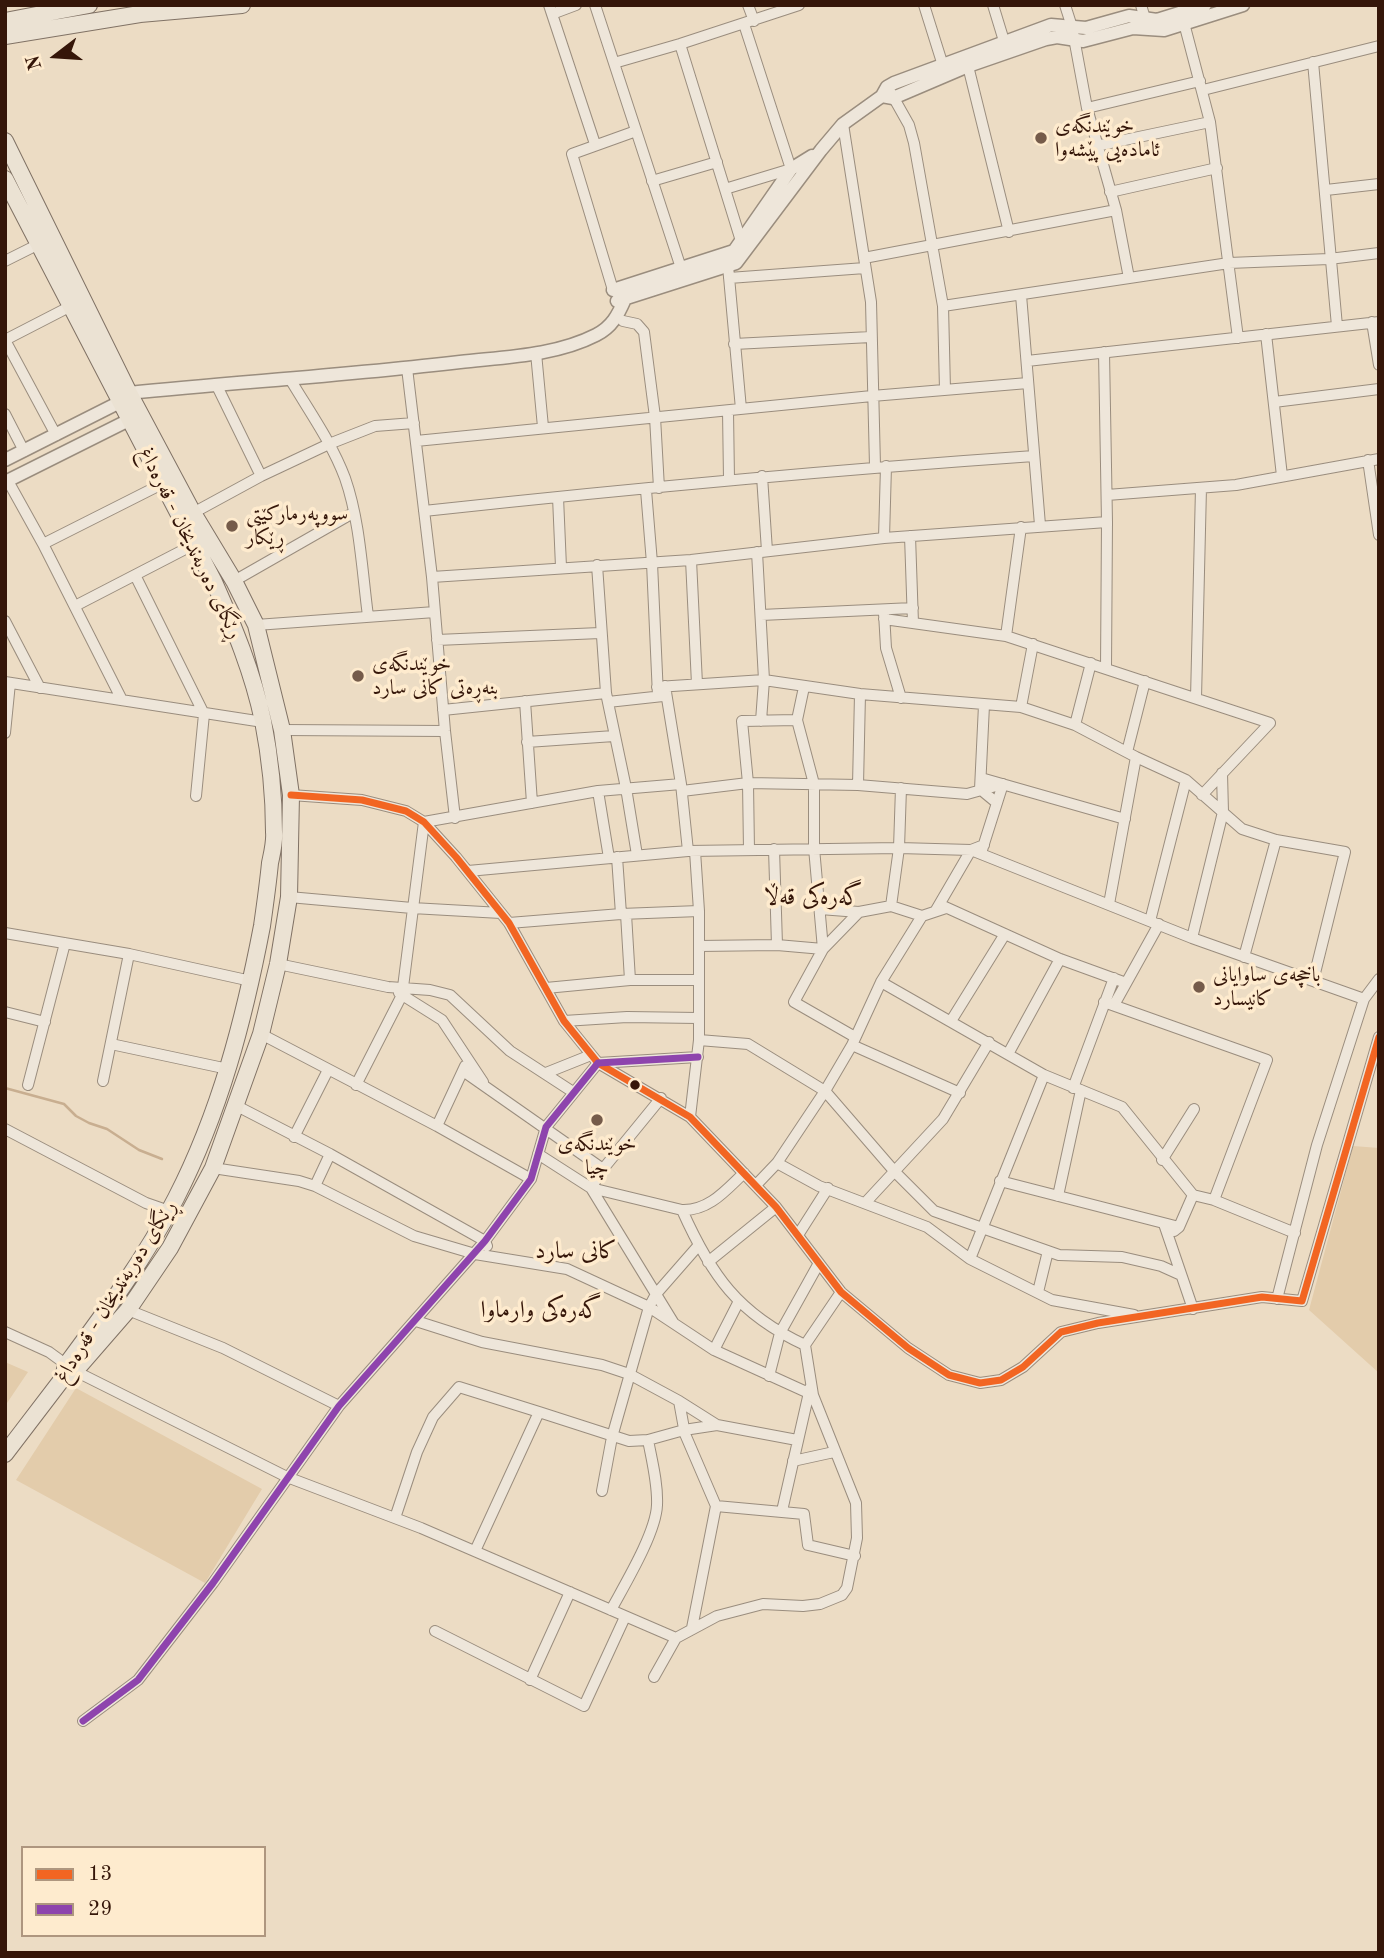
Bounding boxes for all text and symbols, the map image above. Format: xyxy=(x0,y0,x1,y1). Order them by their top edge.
north arrow xyxy=(21,21,91,91)
text: N xyxy=(24,53,47,72)
place label: خوێندنگەی ئامادەیی پێشەوا xyxy=(1055,113,1160,163)
marker: خوێندنگەی ئامادەیی پێشەوا xyxy=(1033,130,1049,146)
street label: ڕێگای دەربەندیخان - قەرەداغ xyxy=(133,443,247,643)
place label: سووپەرمارکێتی ڕێکار xyxy=(246,501,348,551)
marker: سووپەرمارکێتی ڕێکار xyxy=(224,518,240,534)
place label: خوێندنگەی بنەڕەتی کانی سارد xyxy=(372,651,498,701)
marker: خوێندنگەی بنەڕەتی کانی سارد xyxy=(350,668,366,684)
district label: گەرەکی قەڵا xyxy=(764,884,862,912)
place label: باخچەی ساوایانی کانیسارد xyxy=(1213,962,1320,1012)
marker: باخچەی ساوایانی کانیسارد xyxy=(1191,979,1207,995)
unlabelled marker xyxy=(628,1078,642,1092)
marker: خوێندنگەی چیا xyxy=(589,1112,605,1128)
place label: خوێندنگەی چیا xyxy=(557,1131,637,1181)
street label: ڕێگای دەربەندیخان - قەرەداغ xyxy=(50,1196,182,1388)
district label: کانی سارد xyxy=(535,1238,617,1266)
district label: گەرەکی وارماوا xyxy=(480,1297,602,1325)
legend xyxy=(21,1846,266,1937)
text: 13 xyxy=(88,1864,112,1885)
text: 29 xyxy=(88,1899,112,1920)

